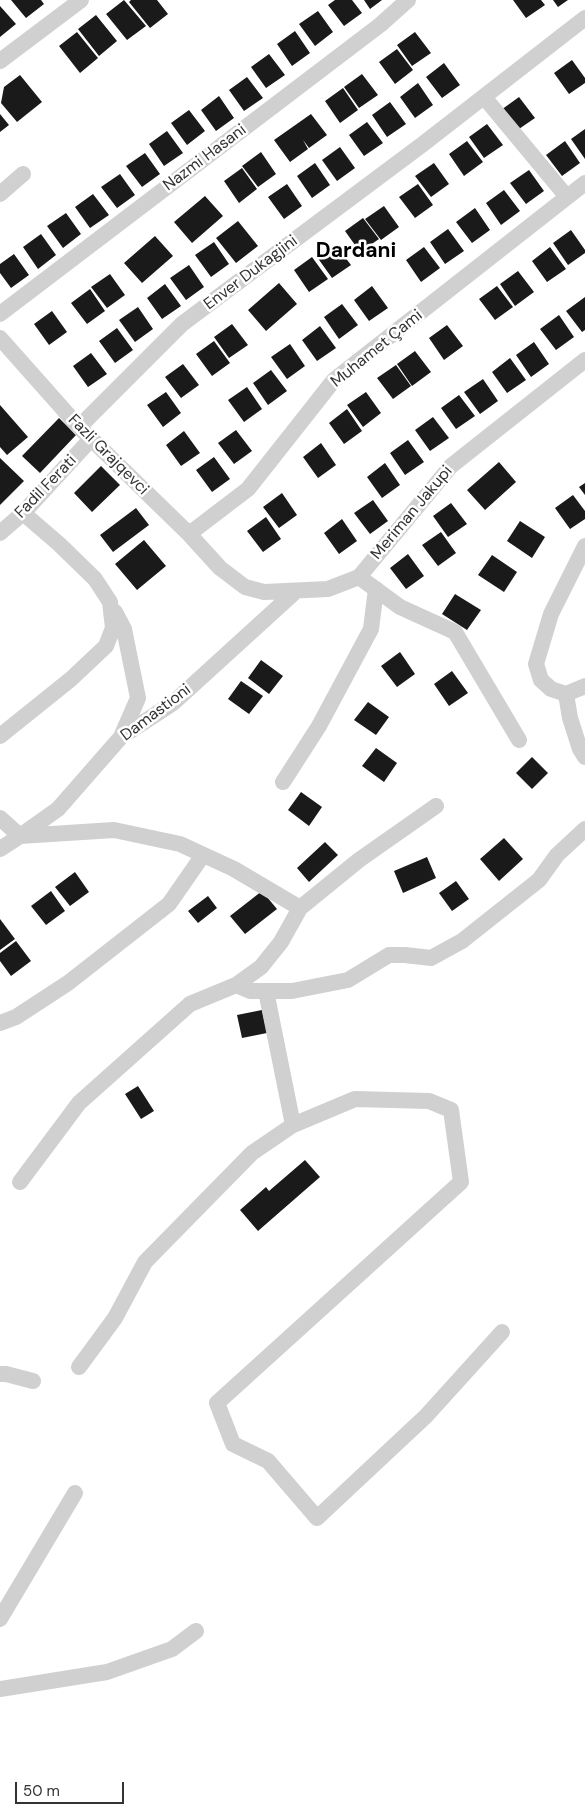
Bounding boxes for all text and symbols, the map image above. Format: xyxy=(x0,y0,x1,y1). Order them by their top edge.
street label: Nazmi Hasani xyxy=(160,121,250,195)
street label: Enver Dukagjini xyxy=(200,232,302,314)
district label: Dardani xyxy=(316,238,396,264)
street label: Muhamet Çami xyxy=(327,306,427,392)
street label: Fazli Grajqevci xyxy=(64,411,152,499)
street label: Fadil Ferati xyxy=(11,451,81,523)
street label: Meriman Jakupi xyxy=(367,462,457,564)
street label: Damastioni xyxy=(117,680,195,746)
scale bar xyxy=(18,1772,126,1804)
text: 50 m xyxy=(23,1781,60,1801)

